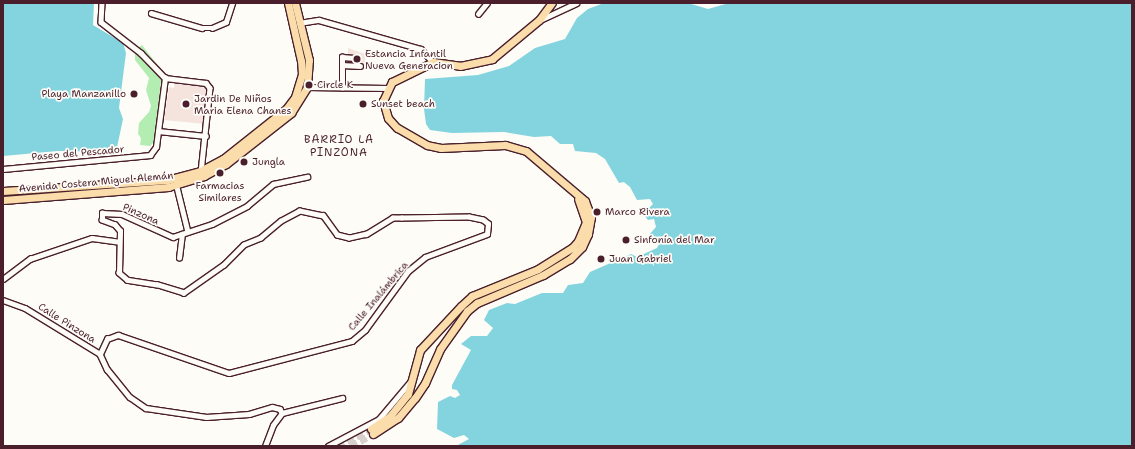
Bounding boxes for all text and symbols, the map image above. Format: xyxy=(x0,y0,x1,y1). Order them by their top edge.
place label: Estancia Infantil Nueva Generacion xyxy=(365,47,453,70)
marker: Estancia Infantil Nueva Generacion xyxy=(352,54,362,64)
place label: Circle K xyxy=(317,79,353,91)
marker: Circle K xyxy=(304,80,314,90)
place label: Playa Manzanillo xyxy=(41,88,126,100)
marker: Playa Manzanillo xyxy=(129,89,139,99)
place label: Jardin De Niños Maria Elena Chanes xyxy=(194,92,292,116)
place label: Sunset beach xyxy=(371,98,435,110)
marker: Jardin De Niños Maria Elena Chanes xyxy=(181,99,191,109)
marker: Sunset beach xyxy=(358,99,368,109)
district label: BARRIO LA PINZONA xyxy=(304,134,374,160)
street label: Paseo del Pescador xyxy=(31,143,125,163)
place label: Jungla xyxy=(252,156,285,168)
marker: Jungla xyxy=(239,157,249,167)
marker: Farmacias Similares xyxy=(215,168,225,178)
street label: Avenida Costera Miguel Alemán xyxy=(18,169,174,195)
place label: Farmacias Similares xyxy=(196,179,244,202)
street label: Pinzona xyxy=(121,201,161,227)
place label: Marco Rivera xyxy=(605,206,670,218)
marker: Marco Rivera xyxy=(592,207,602,217)
place label: Sinfonía del Mar xyxy=(634,234,715,246)
marker: Sinfonía del Mar xyxy=(621,235,631,245)
place label: Juan Gabriel xyxy=(609,253,672,265)
marker: Juan Gabriel xyxy=(596,254,606,264)
street label: Calle Inalámbrica xyxy=(346,259,410,333)
street label: Calle Pinzona xyxy=(36,301,98,345)

